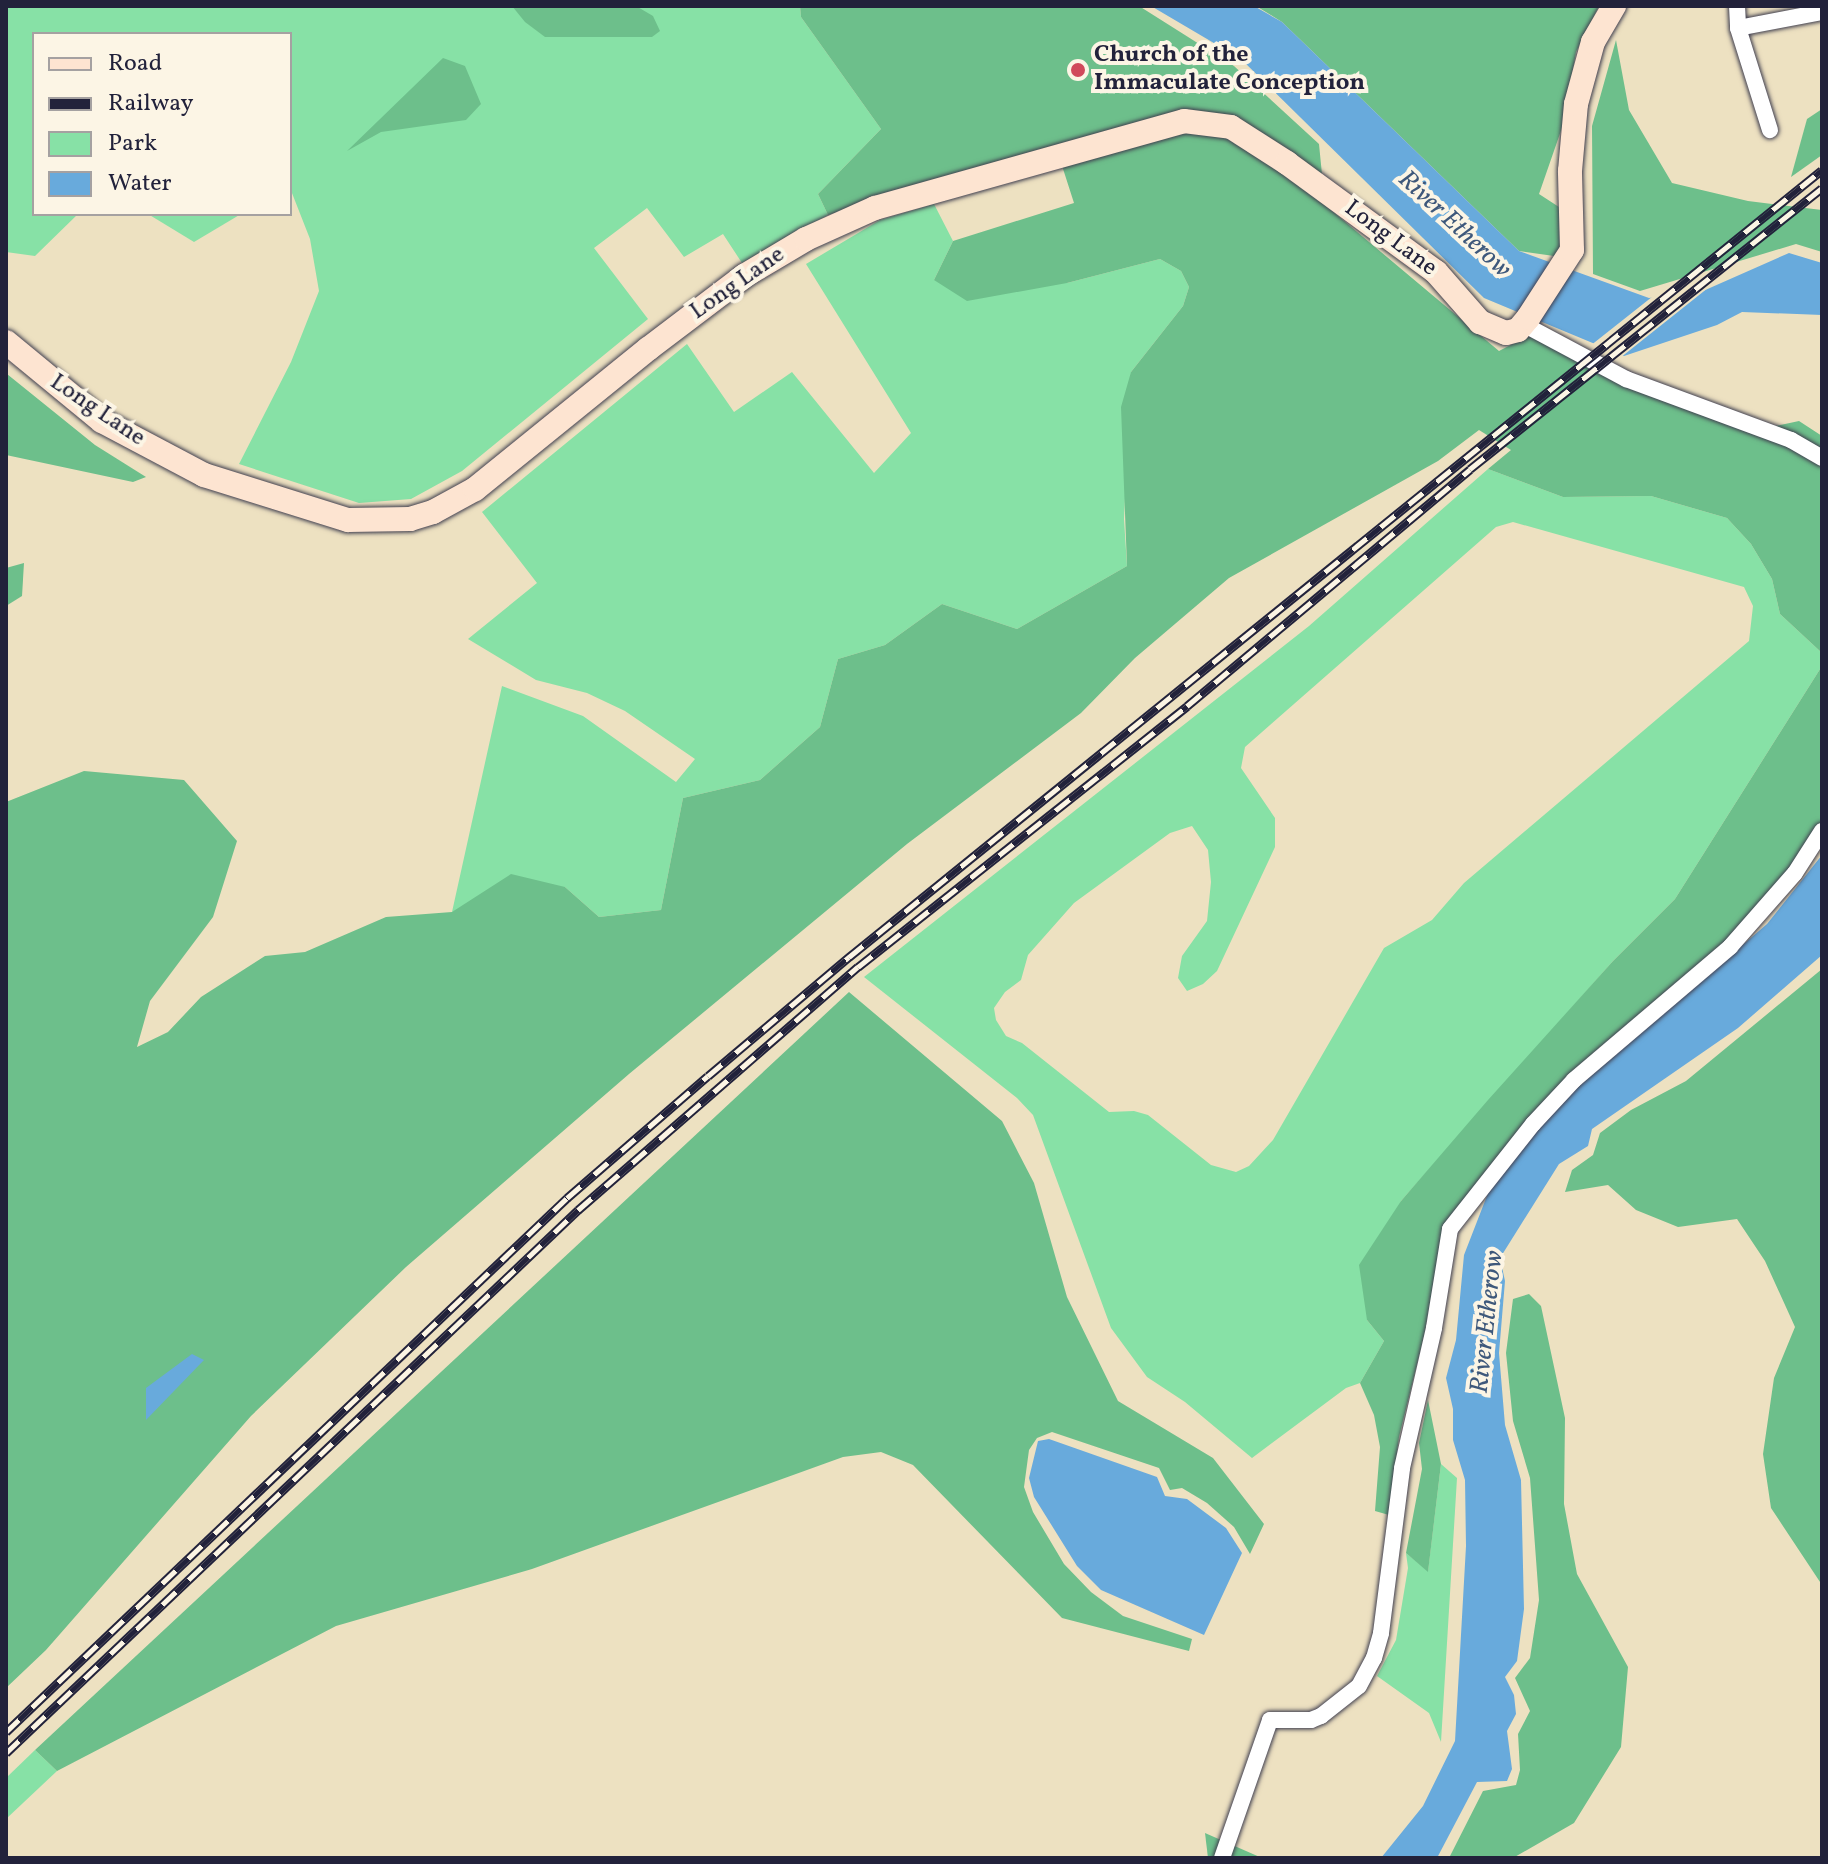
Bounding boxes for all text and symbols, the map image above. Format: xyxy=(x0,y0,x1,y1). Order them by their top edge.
legend xyxy=(32,32,292,216)
place label: Church of the Immaculate Conception xyxy=(1094,42,1365,98)
text: Road xyxy=(108,47,162,81)
marker: Church of the Immaculate Conception xyxy=(1069,61,1087,79)
text: Railway xyxy=(108,87,194,121)
text: Park xyxy=(108,127,157,161)
water label: River Etherow xyxy=(1391,165,1517,285)
text: Water xyxy=(108,167,172,201)
street label: Long Lane xyxy=(1338,195,1442,283)
street label: Long Lane xyxy=(685,241,791,327)
street label: Long Lane xyxy=(44,369,150,453)
water label: River Etherow xyxy=(1465,1249,1511,1395)

